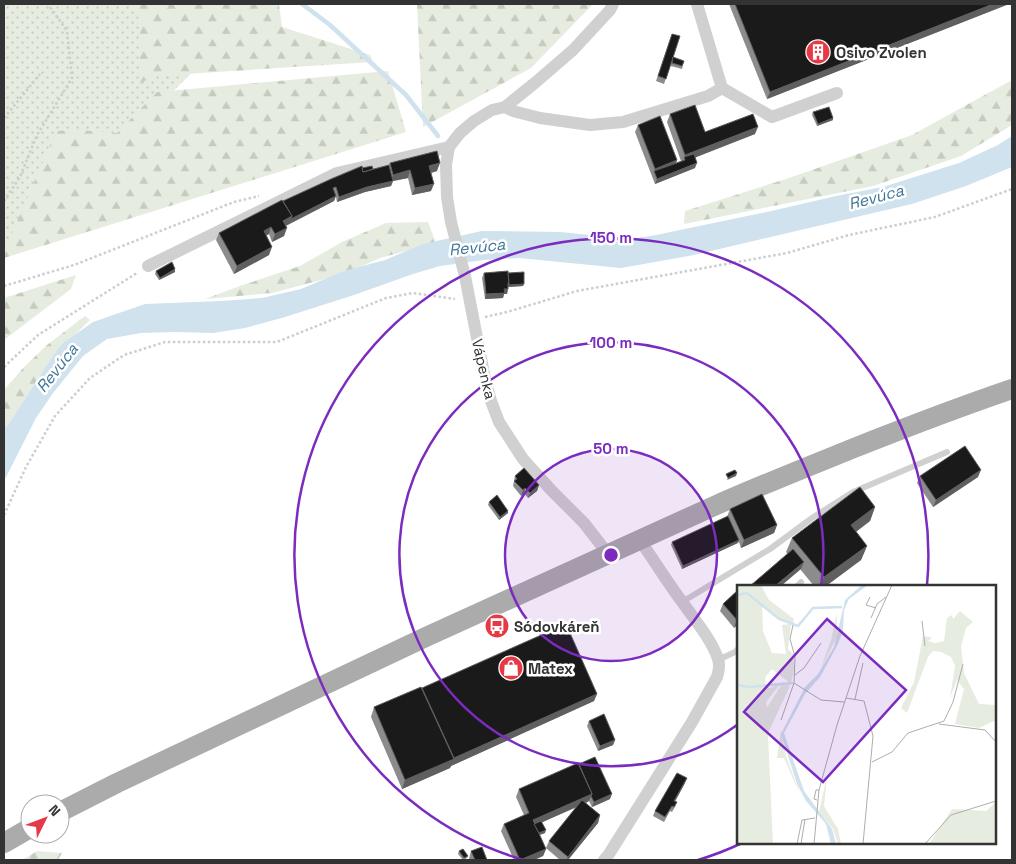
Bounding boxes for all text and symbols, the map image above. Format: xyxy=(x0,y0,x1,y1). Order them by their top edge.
building icon: Osivo Zvolen xyxy=(805,39,831,65)
place label: Osivo Zvolen xyxy=(836,43,927,62)
water label: Revúca xyxy=(846,179,907,214)
text: 150 m xyxy=(590,228,632,247)
water label: Revúca xyxy=(448,234,507,260)
text: 100 m xyxy=(590,333,632,352)
street label: Vápenka xyxy=(468,337,500,402)
water label: Revúca xyxy=(31,339,83,397)
text: 50 m xyxy=(593,439,629,458)
centre of rings xyxy=(602,546,620,564)
inset map xyxy=(737,585,996,844)
bus stop icon: Sódovkáreň xyxy=(484,613,510,639)
place label: Sódovkáreň xyxy=(514,617,600,636)
shop icon: Matex xyxy=(498,655,524,681)
place label: Matex xyxy=(528,659,573,678)
north arrow xyxy=(20,794,70,844)
text: N xyxy=(45,801,64,820)

